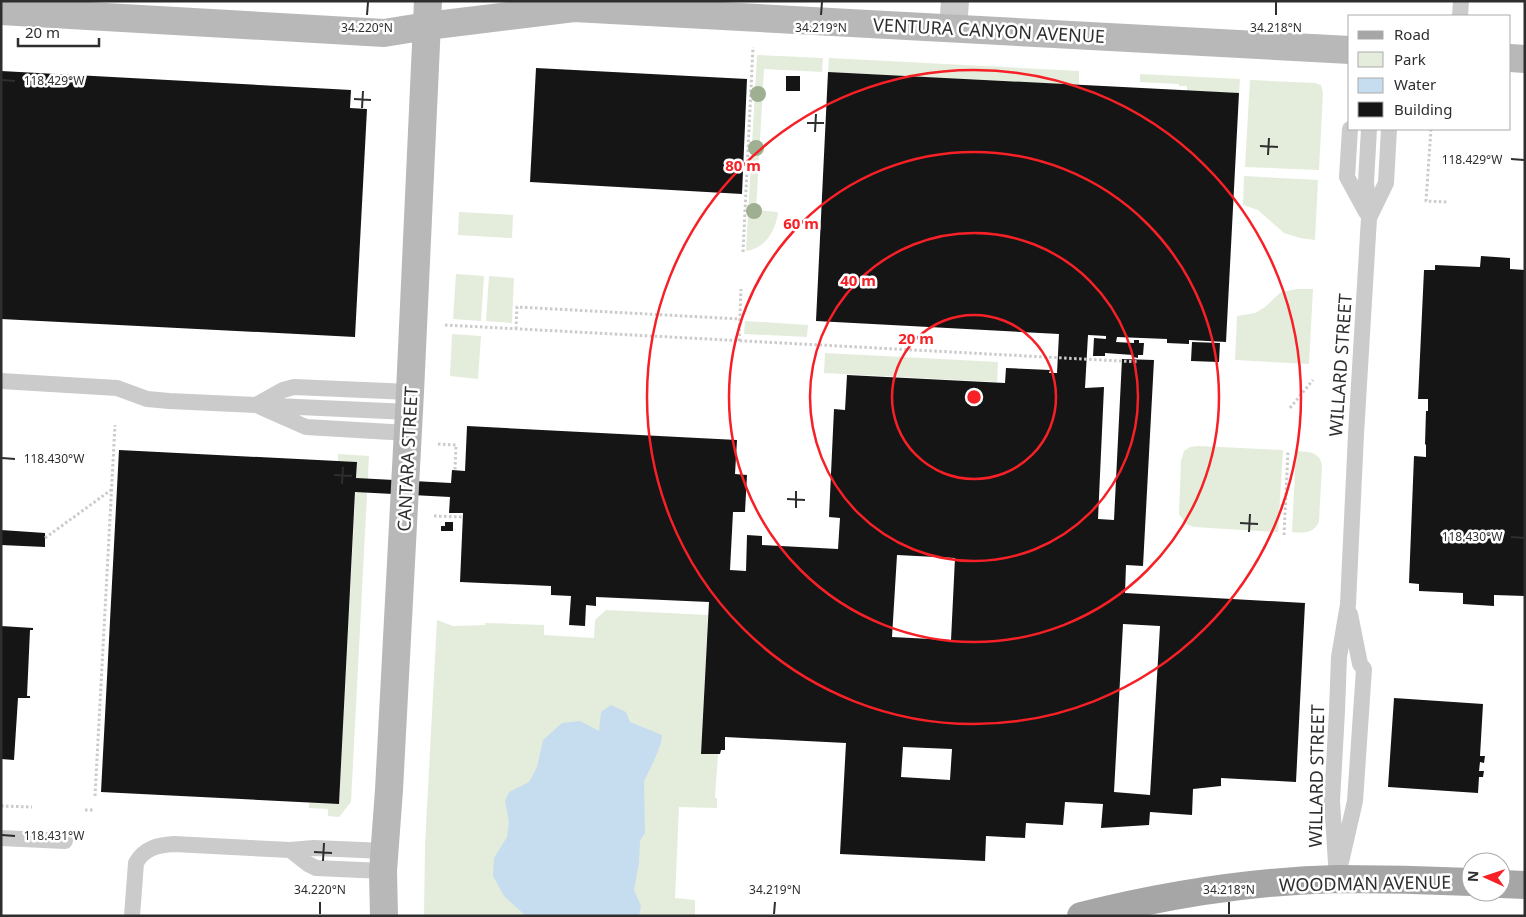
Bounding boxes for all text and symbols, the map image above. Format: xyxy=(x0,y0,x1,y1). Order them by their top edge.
street label: VENTURA CANYON AVENUE xyxy=(872,12,1106,48)
scale bar xyxy=(18,15,99,47)
legend xyxy=(1348,15,1511,130)
text: 34.220°N xyxy=(341,19,393,36)
text: 34.219°N xyxy=(795,19,847,36)
text: 34.218°N xyxy=(1250,19,1302,36)
text: 20 m xyxy=(25,22,60,42)
text: Road xyxy=(1394,24,1430,44)
text: Park xyxy=(1394,49,1426,69)
text: 118.429°W xyxy=(24,72,84,89)
text: Water xyxy=(1394,74,1436,94)
text: Building xyxy=(1394,99,1452,119)
text: 118.429°W xyxy=(1442,151,1502,168)
text: 80 m xyxy=(725,155,761,175)
text: 60 m xyxy=(783,213,819,233)
text: 40 m xyxy=(840,270,876,290)
street label: WILLARD STREET xyxy=(1323,293,1357,437)
text: 20 m xyxy=(898,328,934,348)
street label: CANTARA STREET xyxy=(391,386,423,532)
centre of rings xyxy=(965,388,983,406)
text: 118.430°W xyxy=(24,450,84,467)
text: 118.430°W xyxy=(1442,528,1502,545)
street label: WILLARD STREET xyxy=(1303,704,1329,848)
text: 118.431°W xyxy=(24,827,84,844)
north arrow xyxy=(1461,852,1511,902)
street label: WOODMAN AVENUE xyxy=(1279,869,1451,897)
text: N xyxy=(1463,870,1482,882)
text: 34.220°N xyxy=(294,881,346,898)
text: 34.219°N xyxy=(749,881,801,898)
text: 34.218°N xyxy=(1203,881,1255,898)

